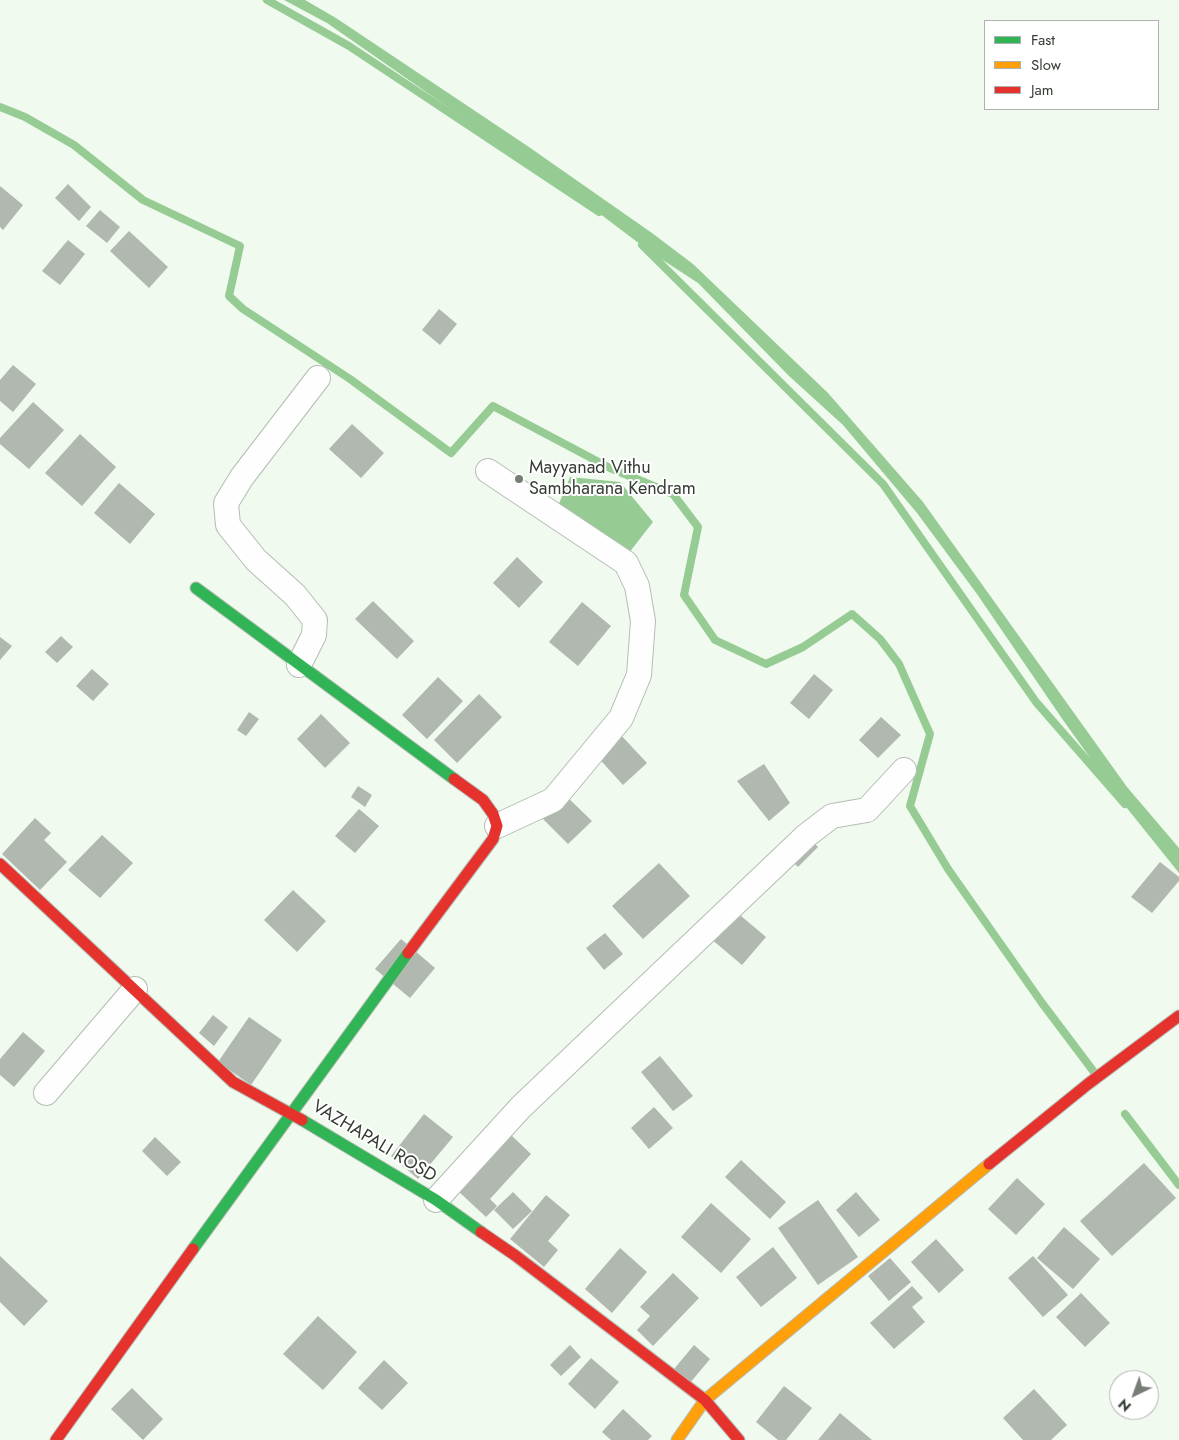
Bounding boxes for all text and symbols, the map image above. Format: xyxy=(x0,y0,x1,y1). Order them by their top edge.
legend xyxy=(984,20,1159,110)
text: Fast xyxy=(1031,29,1055,51)
text: Slow xyxy=(1031,54,1061,76)
text: Jam xyxy=(1031,79,1054,101)
place label: Mayyanad Vithu Sambharana Kendram xyxy=(529,458,696,500)
marker: Mayyanad Vithu Sambharana Kendram xyxy=(513,473,525,485)
street label: VAZHAPALI ROSD xyxy=(308,1096,440,1188)
north arrow xyxy=(1109,1370,1159,1420)
text: N xyxy=(1114,1394,1135,1417)

